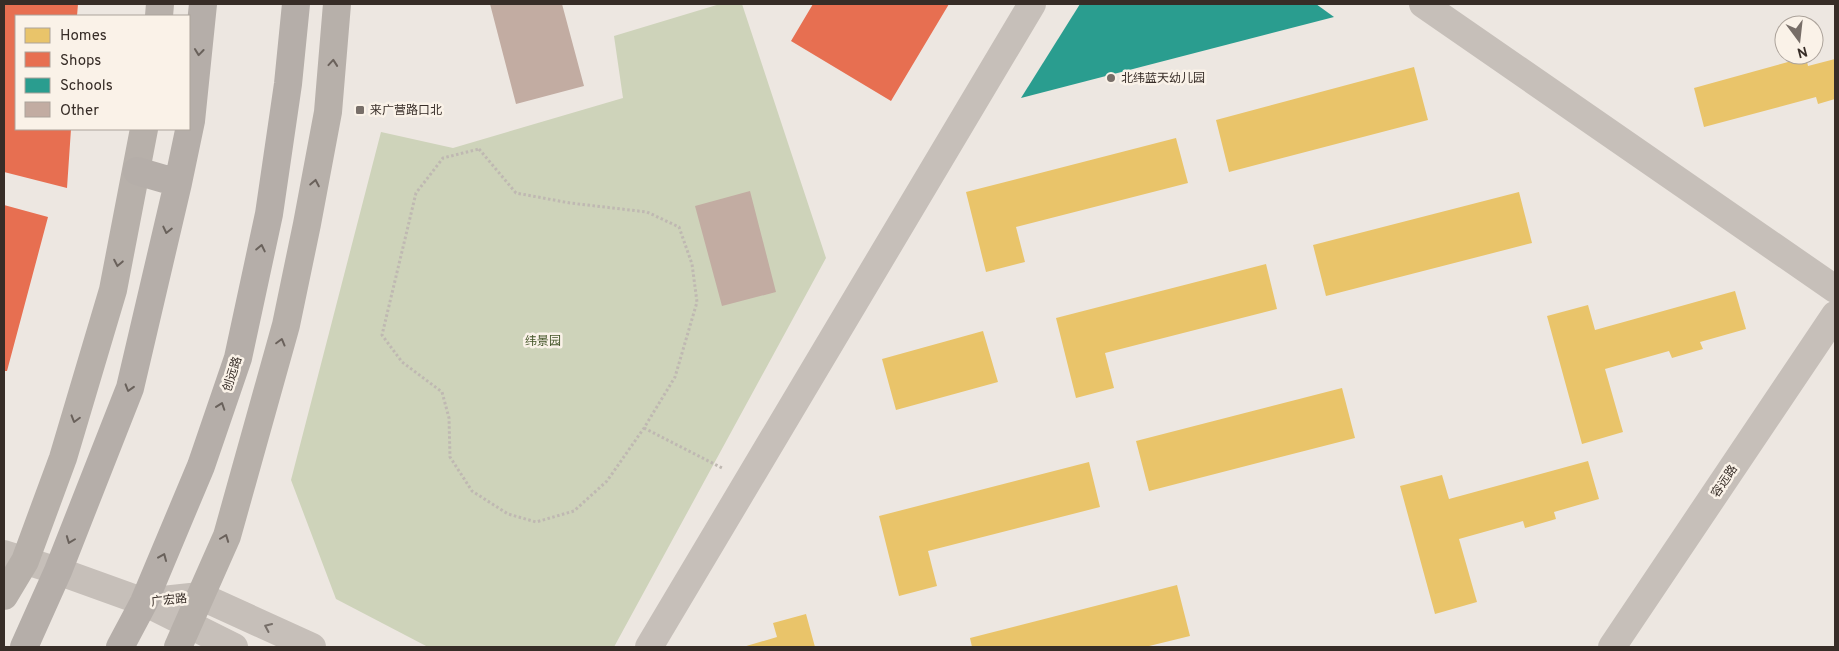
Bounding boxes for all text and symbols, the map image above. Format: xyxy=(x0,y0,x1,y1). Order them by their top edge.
legend xyxy=(15,15,190,130)
north arrow xyxy=(1774,15,1824,65)
text: Homes xyxy=(60,27,107,46)
text: N xyxy=(1795,42,1809,61)
one-way arrow xyxy=(194,49,205,57)
text: Shops xyxy=(60,52,101,71)
one-way arrow xyxy=(327,59,338,67)
place label: 北纬蓝天幼儿园 xyxy=(1121,71,1205,87)
marker: 北纬蓝天幼儿园 xyxy=(1105,72,1117,84)
text: Schools xyxy=(60,77,113,96)
text: Other xyxy=(60,102,99,121)
place label: 来广营路口北 xyxy=(370,103,442,119)
marker: 来广营路口北 xyxy=(354,104,366,116)
one-way arrow xyxy=(309,179,320,187)
one-way arrow xyxy=(162,226,173,235)
one-way arrow xyxy=(255,244,266,253)
one-way arrow xyxy=(114,258,124,267)
park label: 纬景园 xyxy=(525,334,561,350)
one-way arrow xyxy=(276,338,286,347)
street label: 创远路 xyxy=(220,355,246,394)
one-way arrow xyxy=(125,384,135,392)
one-way arrow xyxy=(216,402,226,410)
one-way arrow xyxy=(70,414,80,423)
street label: 容远路 xyxy=(1708,462,1742,501)
one-way arrow xyxy=(66,535,77,544)
one-way arrow xyxy=(219,535,229,543)
one-way arrow xyxy=(156,553,167,562)
street label: 广宏路 xyxy=(150,591,188,611)
one-way arrow xyxy=(264,623,273,634)

